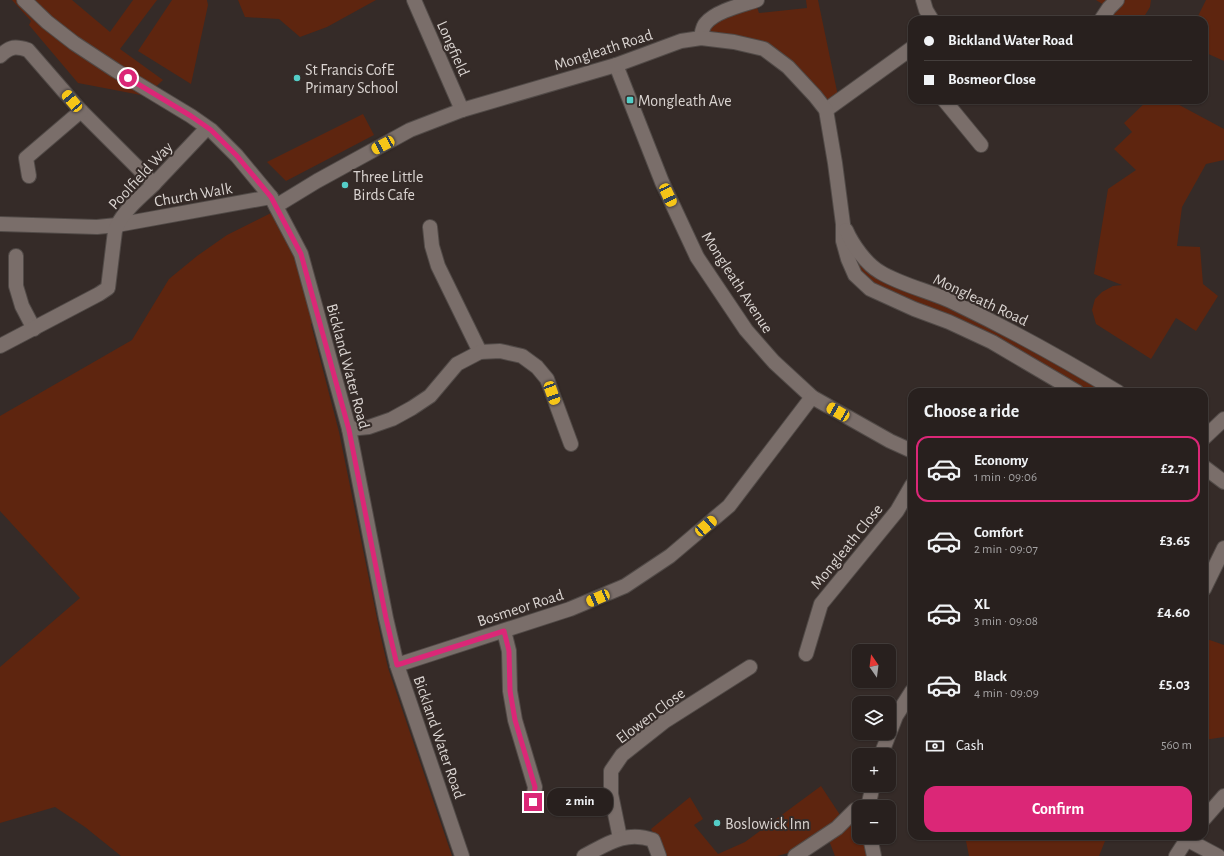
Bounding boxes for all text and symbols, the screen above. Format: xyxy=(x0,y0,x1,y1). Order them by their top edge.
street label: Longfield xyxy=(434,18,472,78)
street label: Mongleath Road xyxy=(552,26,655,73)
text: Bickland Water Road xyxy=(948,33,1073,48)
place label: St Francis CofE Primary School xyxy=(305,62,398,97)
route start xyxy=(119,69,137,87)
text: Bosmeor Close xyxy=(948,72,1036,87)
marker: St Francis CofE Primary School xyxy=(292,73,302,83)
car xyxy=(60,88,84,114)
place label: Mongleath Ave xyxy=(638,93,732,109)
marker: Mongleath Ave xyxy=(625,95,635,105)
car xyxy=(370,134,396,156)
street label: Poolfield Way xyxy=(106,139,177,213)
place label: Three Little Birds Cafe xyxy=(353,169,423,203)
street label: Church Walk xyxy=(153,180,234,210)
marker: Three Little Birds Cafe xyxy=(340,180,350,190)
car xyxy=(657,182,679,208)
street label: Mongleath Avenue xyxy=(698,229,776,336)
street label: Mongleath Road xyxy=(931,271,1030,329)
street label: Bickland Water Road xyxy=(324,302,372,431)
car xyxy=(542,380,562,406)
car xyxy=(825,401,851,423)
text: Choose a ride xyxy=(924,403,1019,421)
icon: car xyxy=(926,451,962,487)
text: Economy xyxy=(974,453,1028,468)
text: £2.71 xyxy=(1161,461,1190,476)
text: 1 min · 09:06 xyxy=(974,471,1037,484)
street label: Mongleath Close xyxy=(808,501,886,592)
car xyxy=(693,514,719,538)
icon: car xyxy=(926,523,962,559)
text: Comfort xyxy=(974,525,1023,540)
text: £3.65 xyxy=(1160,533,1190,548)
text: 2 min · 09:07 xyxy=(974,543,1038,556)
street label: Bosmeor Road xyxy=(475,586,565,629)
car xyxy=(585,588,611,608)
icon: car xyxy=(926,595,962,631)
text: XL xyxy=(974,597,990,612)
text: £4.60 xyxy=(1157,605,1190,620)
text: 3 min · 09:08 xyxy=(974,615,1038,628)
north arrow xyxy=(852,644,896,688)
map controls xyxy=(852,644,896,844)
icon: car xyxy=(926,667,962,703)
text: Black xyxy=(974,669,1007,684)
street label: Bickland Water Road xyxy=(410,674,468,801)
text: £5.03 xyxy=(1159,677,1190,692)
street label: Elowen Close xyxy=(613,685,688,747)
text: 4 min · 09:09 xyxy=(974,687,1039,700)
button: layers xyxy=(852,696,896,740)
icon: cash xyxy=(924,735,946,757)
text: Cash xyxy=(956,738,984,753)
text: 560 m xyxy=(1161,739,1192,752)
button: + xyxy=(852,748,896,792)
button: Confirm xyxy=(924,786,1192,832)
callout: 2 min xyxy=(547,788,613,816)
route end xyxy=(524,793,542,811)
text: 2 min xyxy=(566,795,594,808)
button: − xyxy=(852,800,896,844)
place label: Boslowick Inn xyxy=(725,816,810,832)
marker: Boslowick Inn xyxy=(712,818,722,828)

